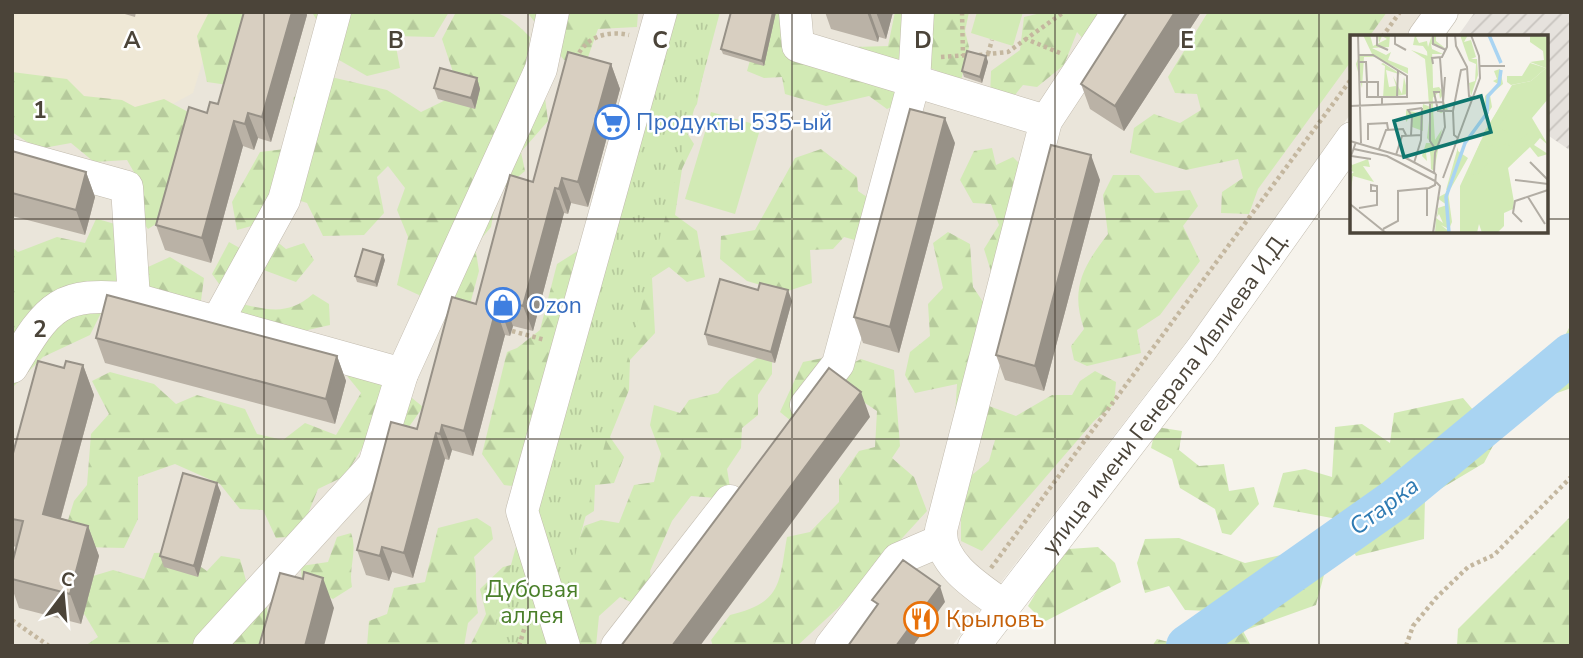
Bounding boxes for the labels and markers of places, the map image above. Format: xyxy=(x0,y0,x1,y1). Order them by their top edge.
supermarket icon: Продукты 535-ый xyxy=(593,103,631,141)
place label: Продукты 535-ый xyxy=(636,107,832,138)
shop icon: Ozon xyxy=(484,286,522,324)
place label: Ozon xyxy=(528,290,582,321)
restaurant icon: Крыловъ xyxy=(902,600,940,638)
place label: Крыловъ xyxy=(946,604,1044,635)

